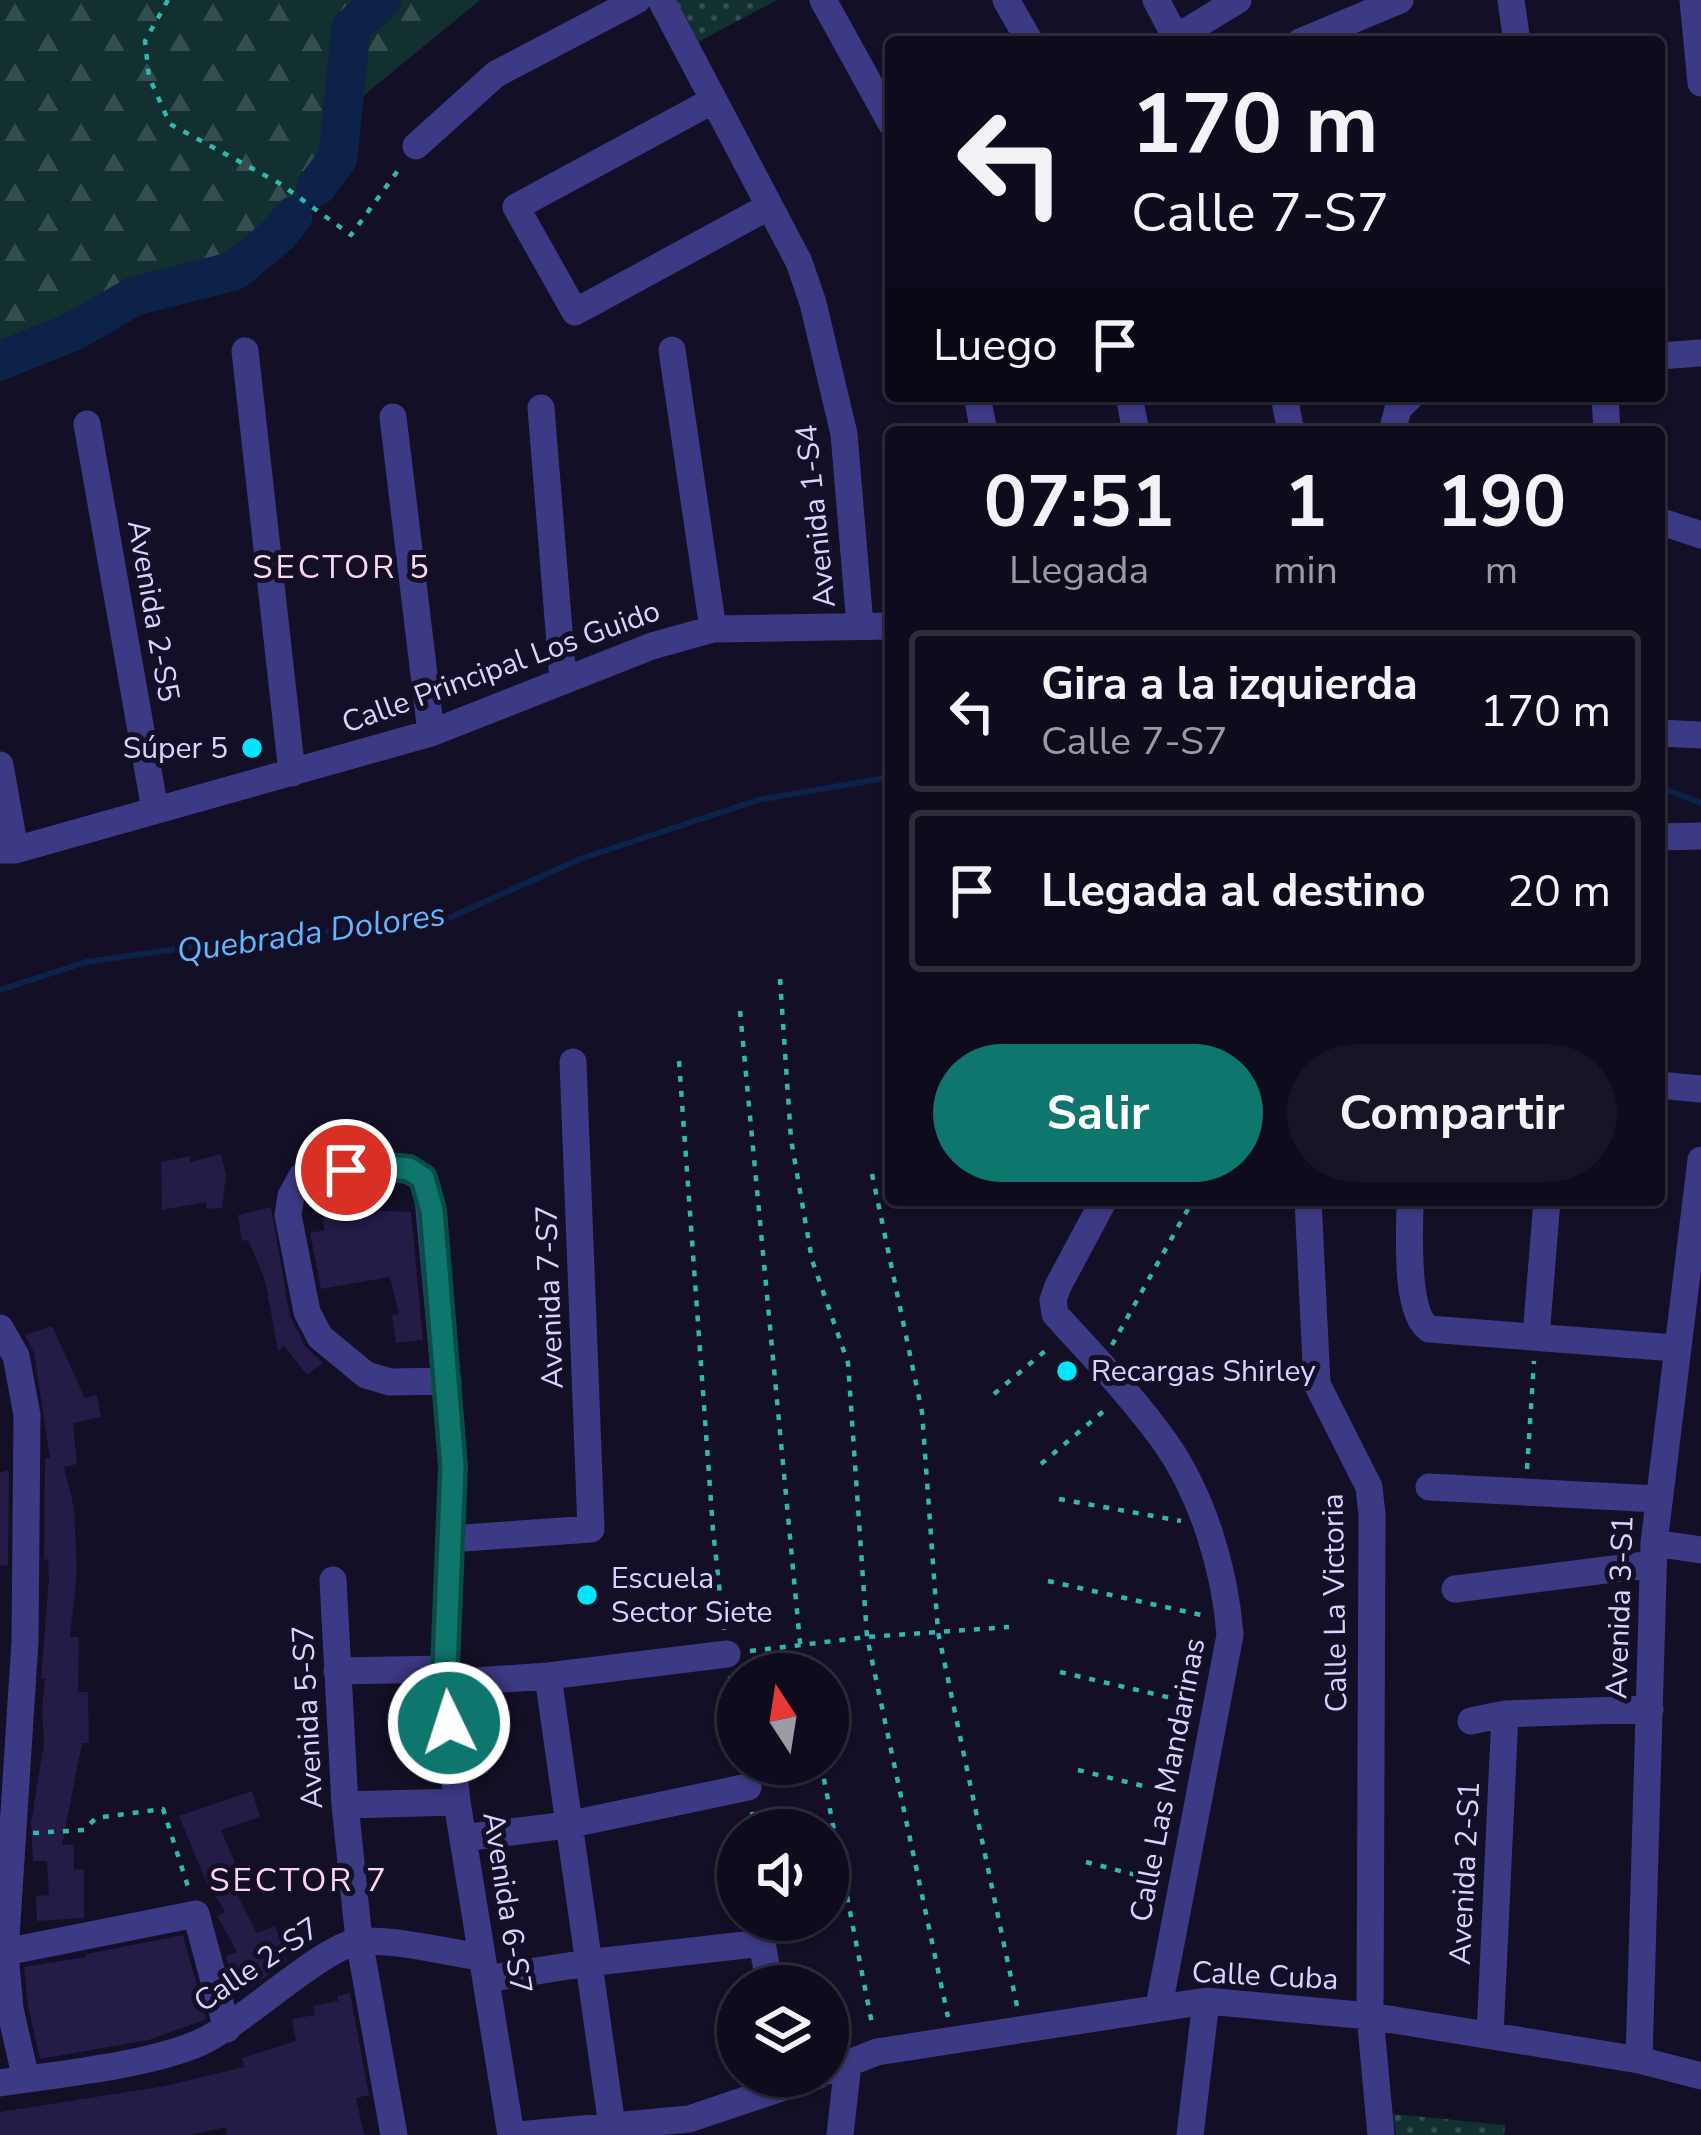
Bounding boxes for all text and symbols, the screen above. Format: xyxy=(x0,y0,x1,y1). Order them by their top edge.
text: 170 m xyxy=(1131,67,1379,182)
icon: left xyxy=(933,84,1089,240)
text: Calle 7-S7 xyxy=(1131,176,1389,250)
icon: arrive xyxy=(1082,312,1148,378)
text: Luego xyxy=(933,315,1058,376)
street label: Avenida 1-S4 xyxy=(786,422,846,610)
text: 07:51 xyxy=(984,453,1174,551)
text: 1 xyxy=(1284,453,1327,551)
text: 190 xyxy=(1437,453,1566,551)
street label: Avenida 2-S5 xyxy=(117,517,189,705)
text: Llegada xyxy=(1009,544,1149,597)
text: min xyxy=(1273,544,1338,597)
text: m xyxy=(1485,544,1518,597)
district label: SECTOR 5 xyxy=(252,545,432,590)
street label: Calle Principal Los Guido xyxy=(336,590,666,744)
text: Gira a la izquierda xyxy=(1041,654,1418,715)
icon: left xyxy=(939,678,1005,744)
text: 170 m xyxy=(1480,681,1611,742)
text: Calle 7-S7 xyxy=(1041,715,1227,768)
place label: Súper 5 xyxy=(123,728,228,769)
marker: Súper 5 xyxy=(239,735,265,761)
icon: arrive xyxy=(939,858,1005,924)
text: Llegada al destino xyxy=(1041,861,1426,922)
text: 20 m xyxy=(1507,861,1611,922)
water label: Quebrada Dolores xyxy=(174,892,448,974)
button: Salir xyxy=(933,1044,1263,1182)
button: Compartir xyxy=(1287,1044,1617,1182)
pin xyxy=(295,1119,397,1221)
icon: arrive xyxy=(313,1137,379,1203)
street label: Avenida 7-S7 xyxy=(526,1204,574,1390)
place label: Recargas Shirley xyxy=(1091,1351,1316,1392)
marker: Recargas Shirley xyxy=(1054,1358,1080,1384)
street label: Calle La Victoria xyxy=(1313,1493,1357,1713)
street label: Avenida 3-S1 xyxy=(1596,1514,1644,1700)
place label: Escuela Sector Siete xyxy=(611,1558,772,1633)
marker: Escuela Sector Siete xyxy=(574,1582,600,1608)
street label: Avenida 5-S7 xyxy=(283,1624,333,1810)
street label: Calle Las Mandarinas xyxy=(1120,1635,1216,1925)
north arrow xyxy=(717,1653,849,1785)
map controls xyxy=(717,1653,849,2097)
position arrow xyxy=(386,1660,512,1786)
street label: Avenida 2-S1 xyxy=(1440,1780,1490,1966)
street label: Avenida 6-S7 xyxy=(472,1809,542,1997)
button: sound xyxy=(717,1809,849,1941)
district label: SECTOR 7 xyxy=(209,1858,389,1903)
street label: Calle 2-S7 xyxy=(186,1908,328,2022)
street label: Calle Cuba xyxy=(1191,1952,1339,2000)
button: layers xyxy=(717,1965,849,2097)

